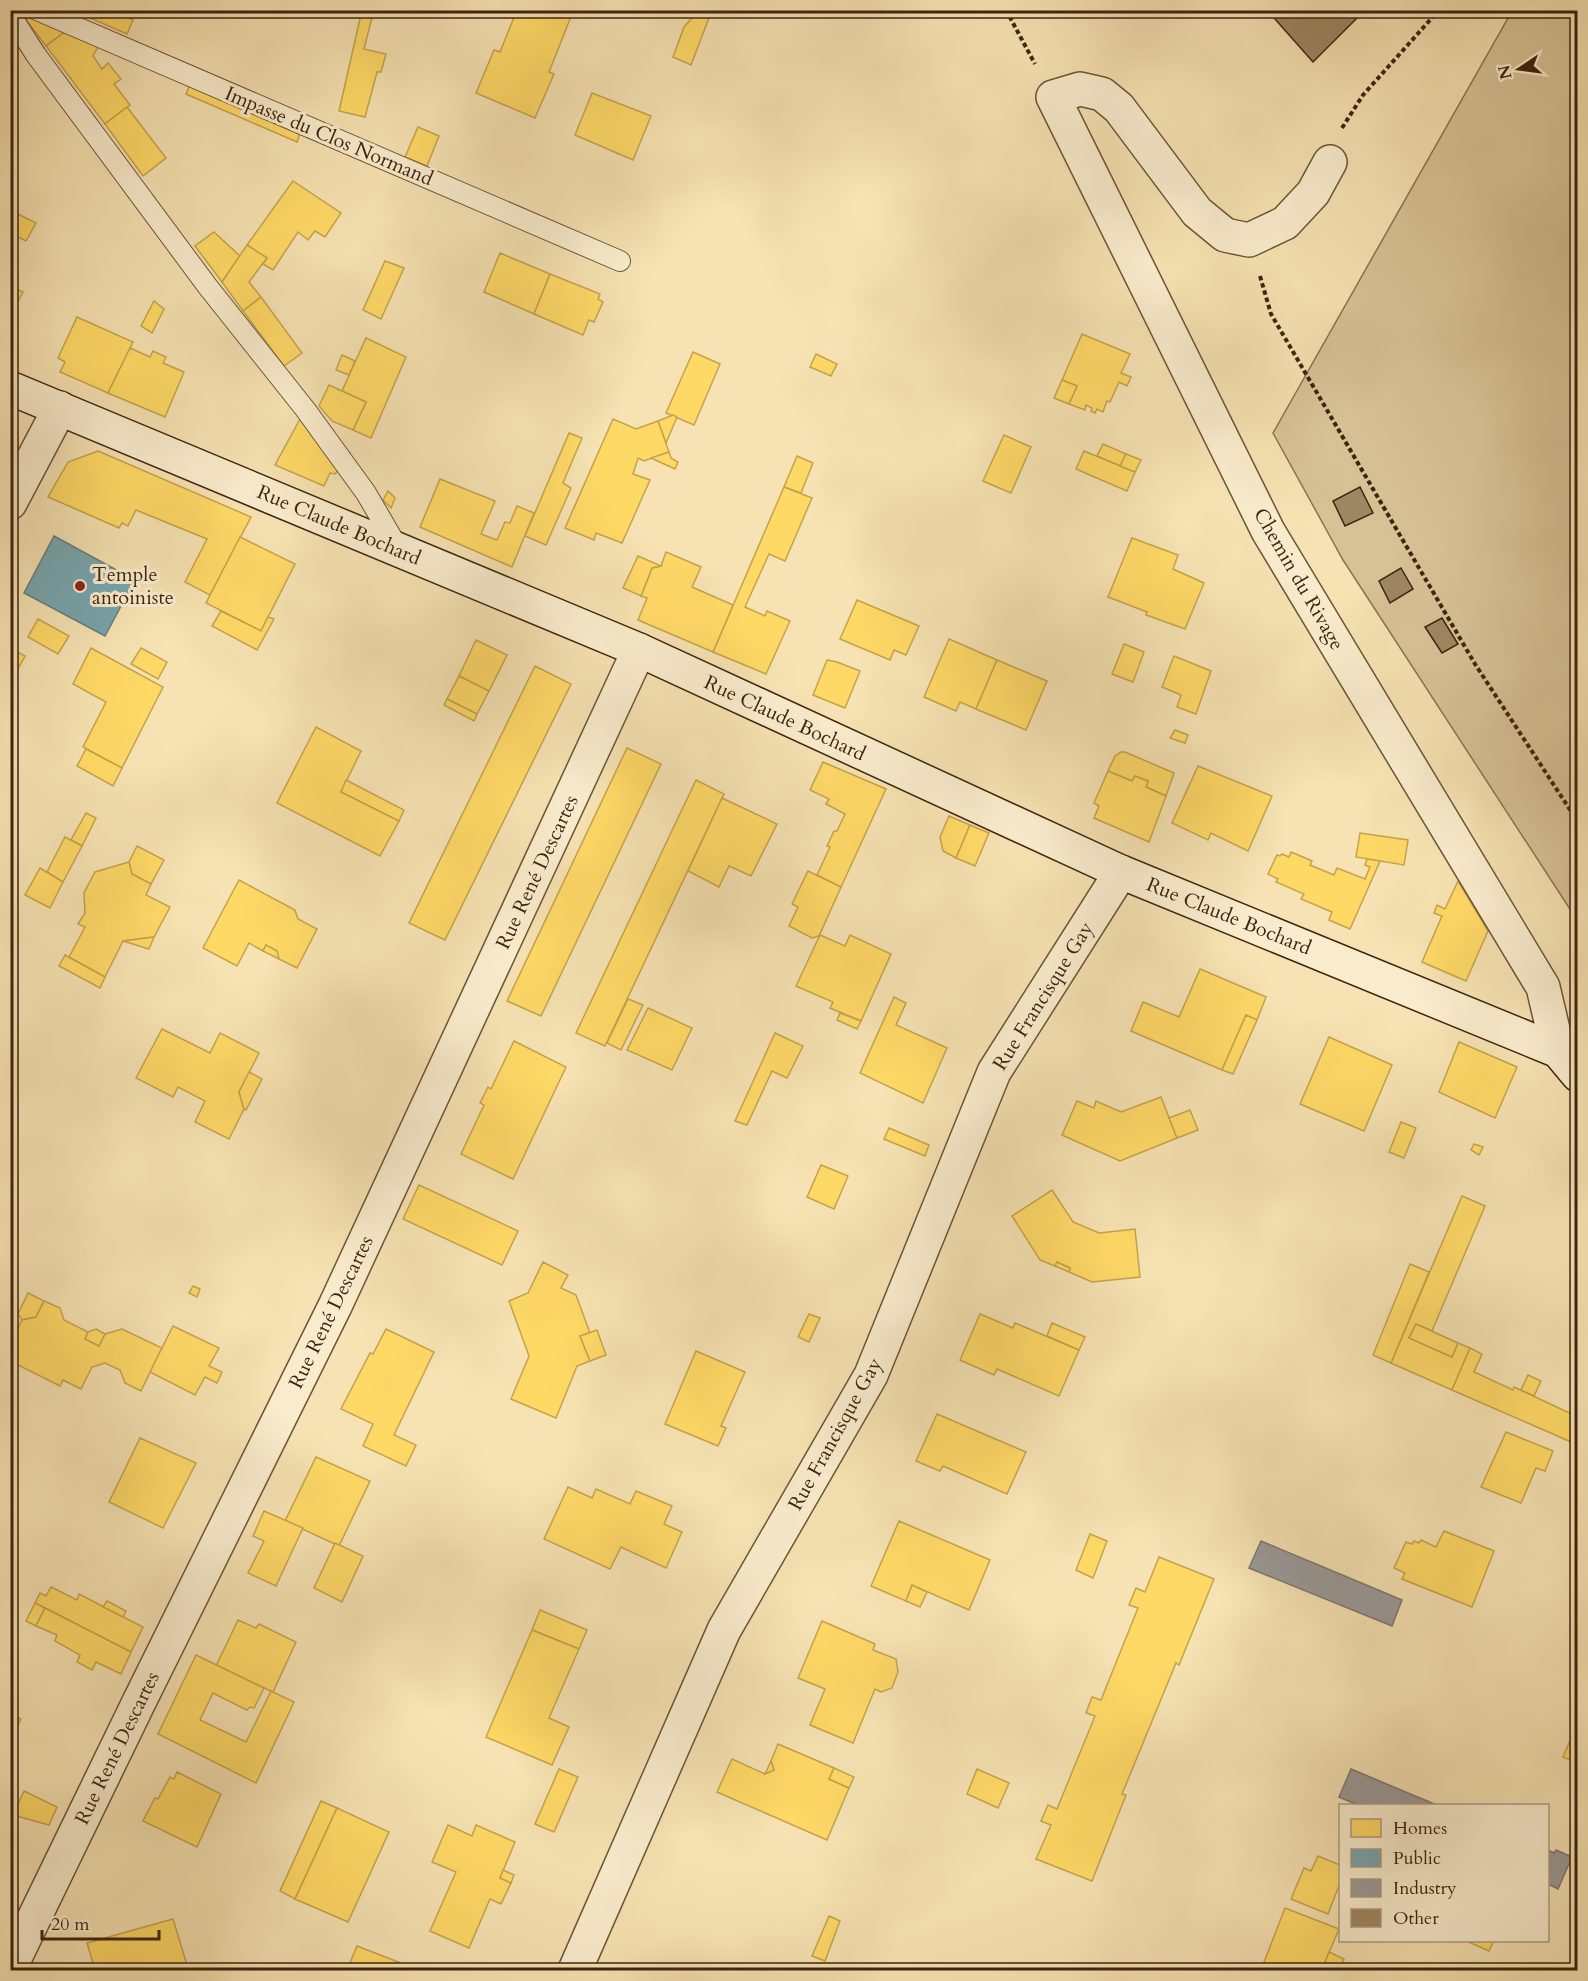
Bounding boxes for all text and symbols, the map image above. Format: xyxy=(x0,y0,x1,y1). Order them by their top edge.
north arrow xyxy=(1489,39,1549,99)
text: N xyxy=(1493,63,1518,81)
street label: Impasse du Clos Normand xyxy=(221,80,438,192)
street label: Rue Claude Bochard xyxy=(253,478,425,572)
street label: Chemin du Rivage xyxy=(1247,503,1351,655)
place label: Temple antoiniste xyxy=(92,561,174,611)
marker: Temple antoiniste xyxy=(73,579,87,593)
street label: Rue Claude Bochard xyxy=(700,669,871,767)
street label: Rue René Descartes xyxy=(489,791,585,953)
street label: Rue Claude Bochard xyxy=(1143,871,1316,962)
street label: Rue Francisque Gay xyxy=(986,916,1100,1075)
street label: Rue René Descartes xyxy=(282,1231,380,1393)
street label: Rue Francisque Gay xyxy=(782,1352,888,1515)
street label: Rue René Descartes xyxy=(68,1667,166,1829)
legend xyxy=(1339,1804,1549,1942)
text: Homes xyxy=(1393,1816,1447,1841)
text: Public xyxy=(1393,1846,1441,1871)
text: Industry xyxy=(1393,1876,1457,1901)
scale bar xyxy=(42,1903,159,1941)
text: Other xyxy=(1393,1906,1439,1931)
text: 20 m xyxy=(51,1912,90,1937)

